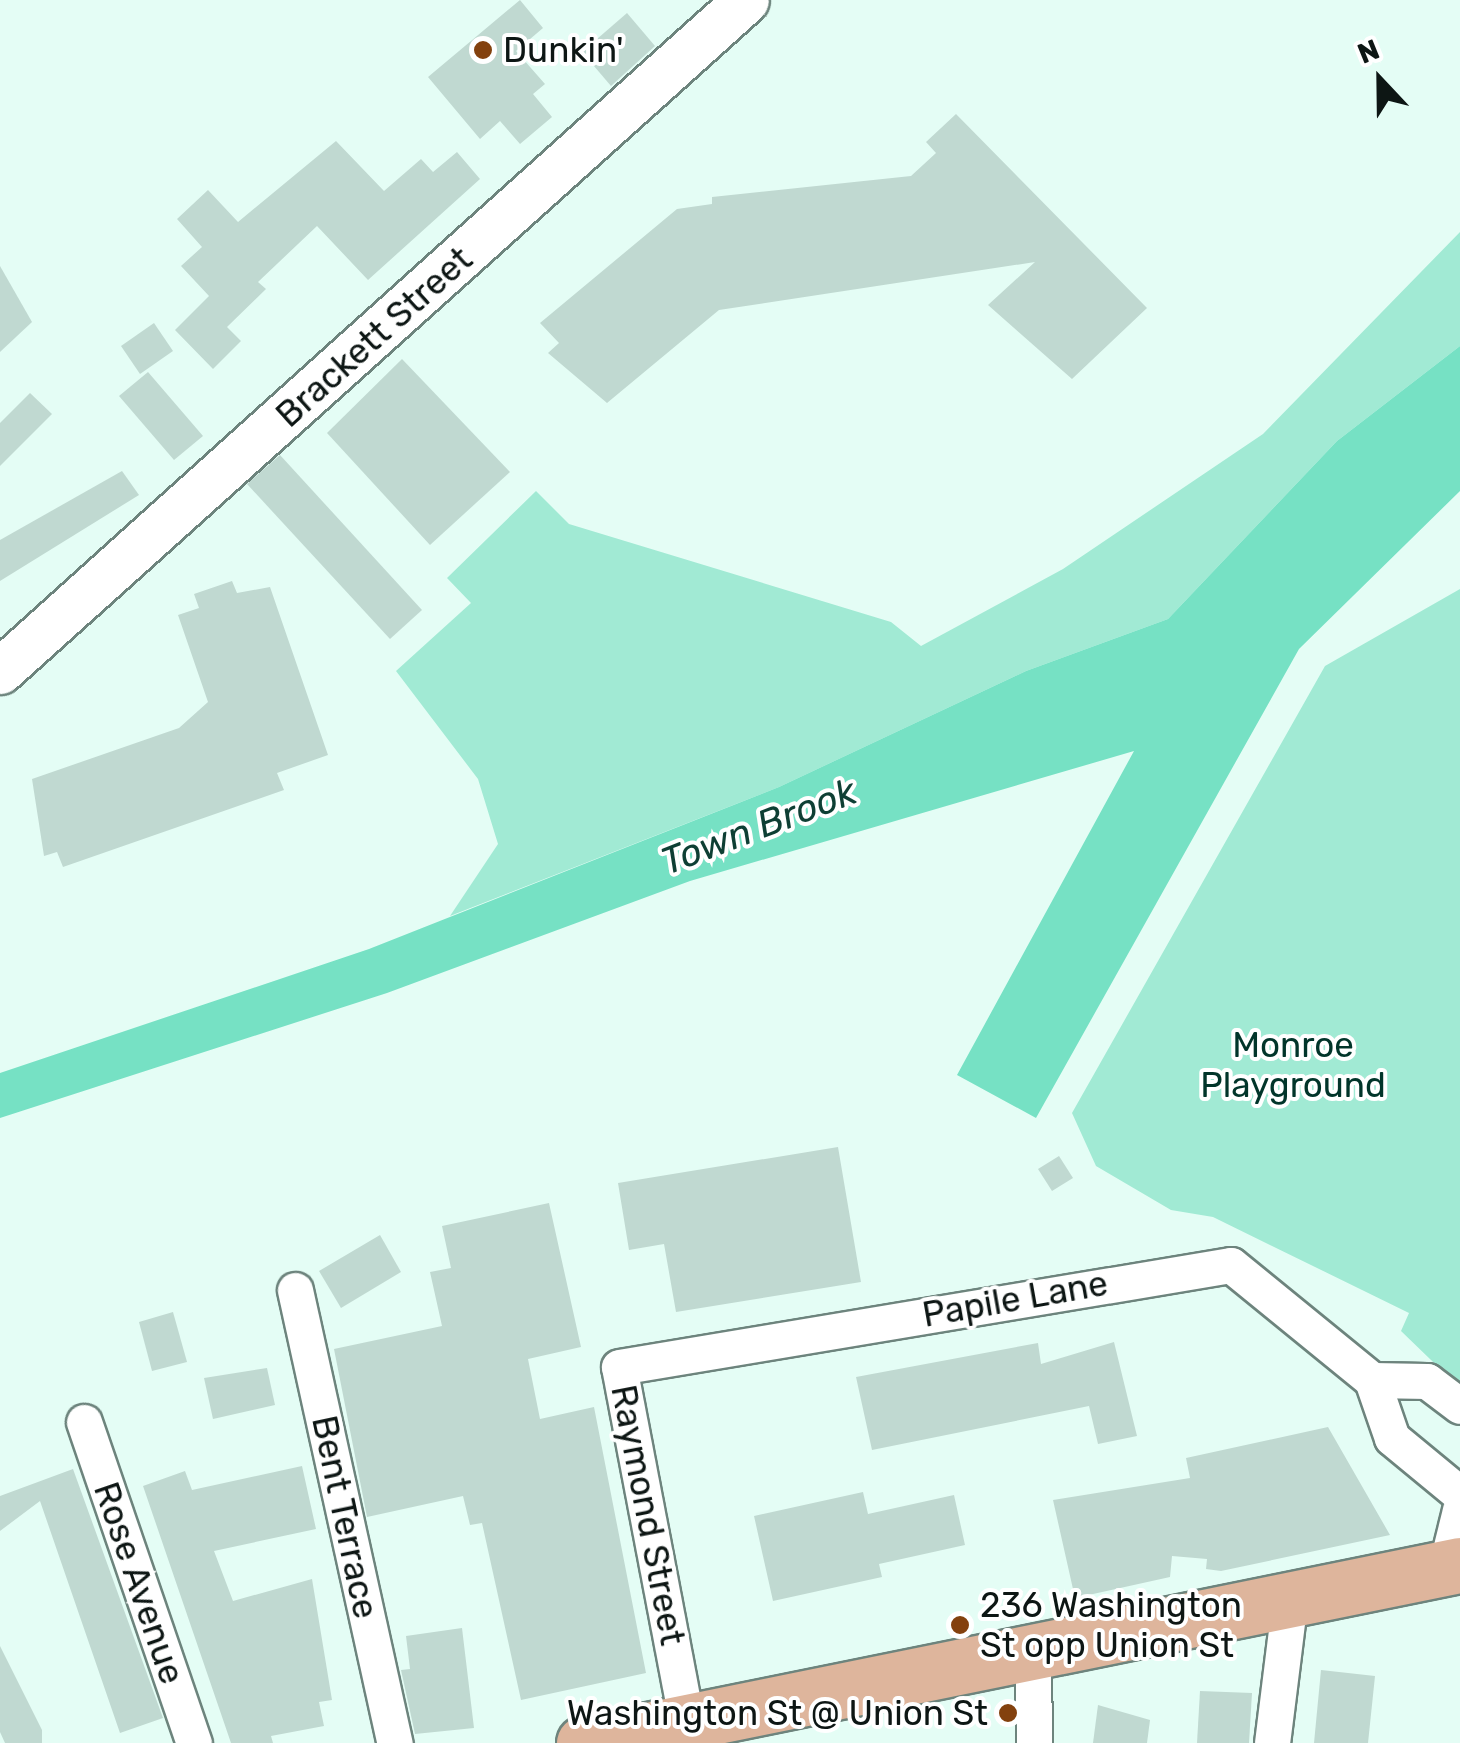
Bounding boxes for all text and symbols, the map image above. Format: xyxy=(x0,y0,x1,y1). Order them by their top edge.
place label: Dunkin' xyxy=(503,29,624,71)
north arrow xyxy=(1330,30,1430,130)
text: N xyxy=(1353,33,1384,71)
marker: Dunkin' xyxy=(472,39,494,61)
street label: Brackett Street xyxy=(267,238,481,436)
water label: Town Brook xyxy=(655,769,863,885)
park label: Monroe Playground xyxy=(1200,1024,1386,1106)
street label: Papile Lane xyxy=(919,1262,1111,1336)
street label: Raymond Street xyxy=(602,1381,694,1649)
street label: Bent Terrace xyxy=(303,1411,387,1623)
street label: Rose Avenue xyxy=(85,1476,193,1690)
place label: 236 Washington St opp Union St xyxy=(980,1584,1243,1666)
marker: 236 Washington St opp Union St xyxy=(949,1614,971,1636)
place label: Washington St @ Union St xyxy=(567,1692,988,1734)
marker: Washington St @ Union St xyxy=(997,1702,1019,1724)

